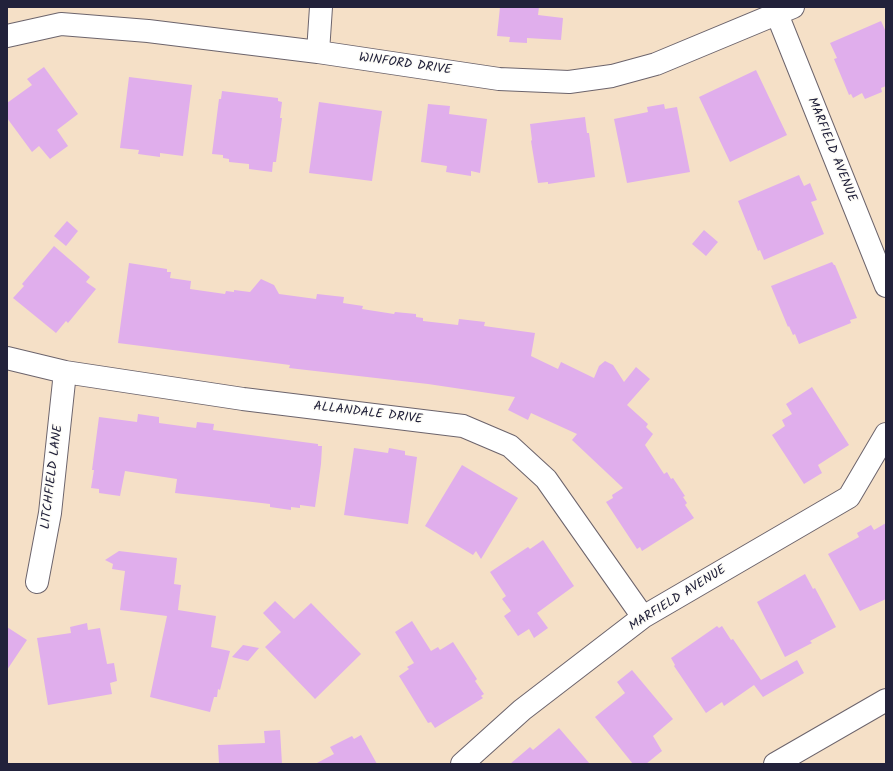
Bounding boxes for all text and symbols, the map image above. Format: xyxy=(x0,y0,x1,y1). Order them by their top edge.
street label: WINFORD DRIVE xyxy=(358,51,452,79)
street label: MARFIELD AVENUE xyxy=(803,95,859,205)
street label: ALLANDALE DRIVE xyxy=(313,400,423,428)
street label: LITCHFIELD LANE xyxy=(39,424,67,530)
street label: MARFIELD AVENUE xyxy=(627,563,729,635)

